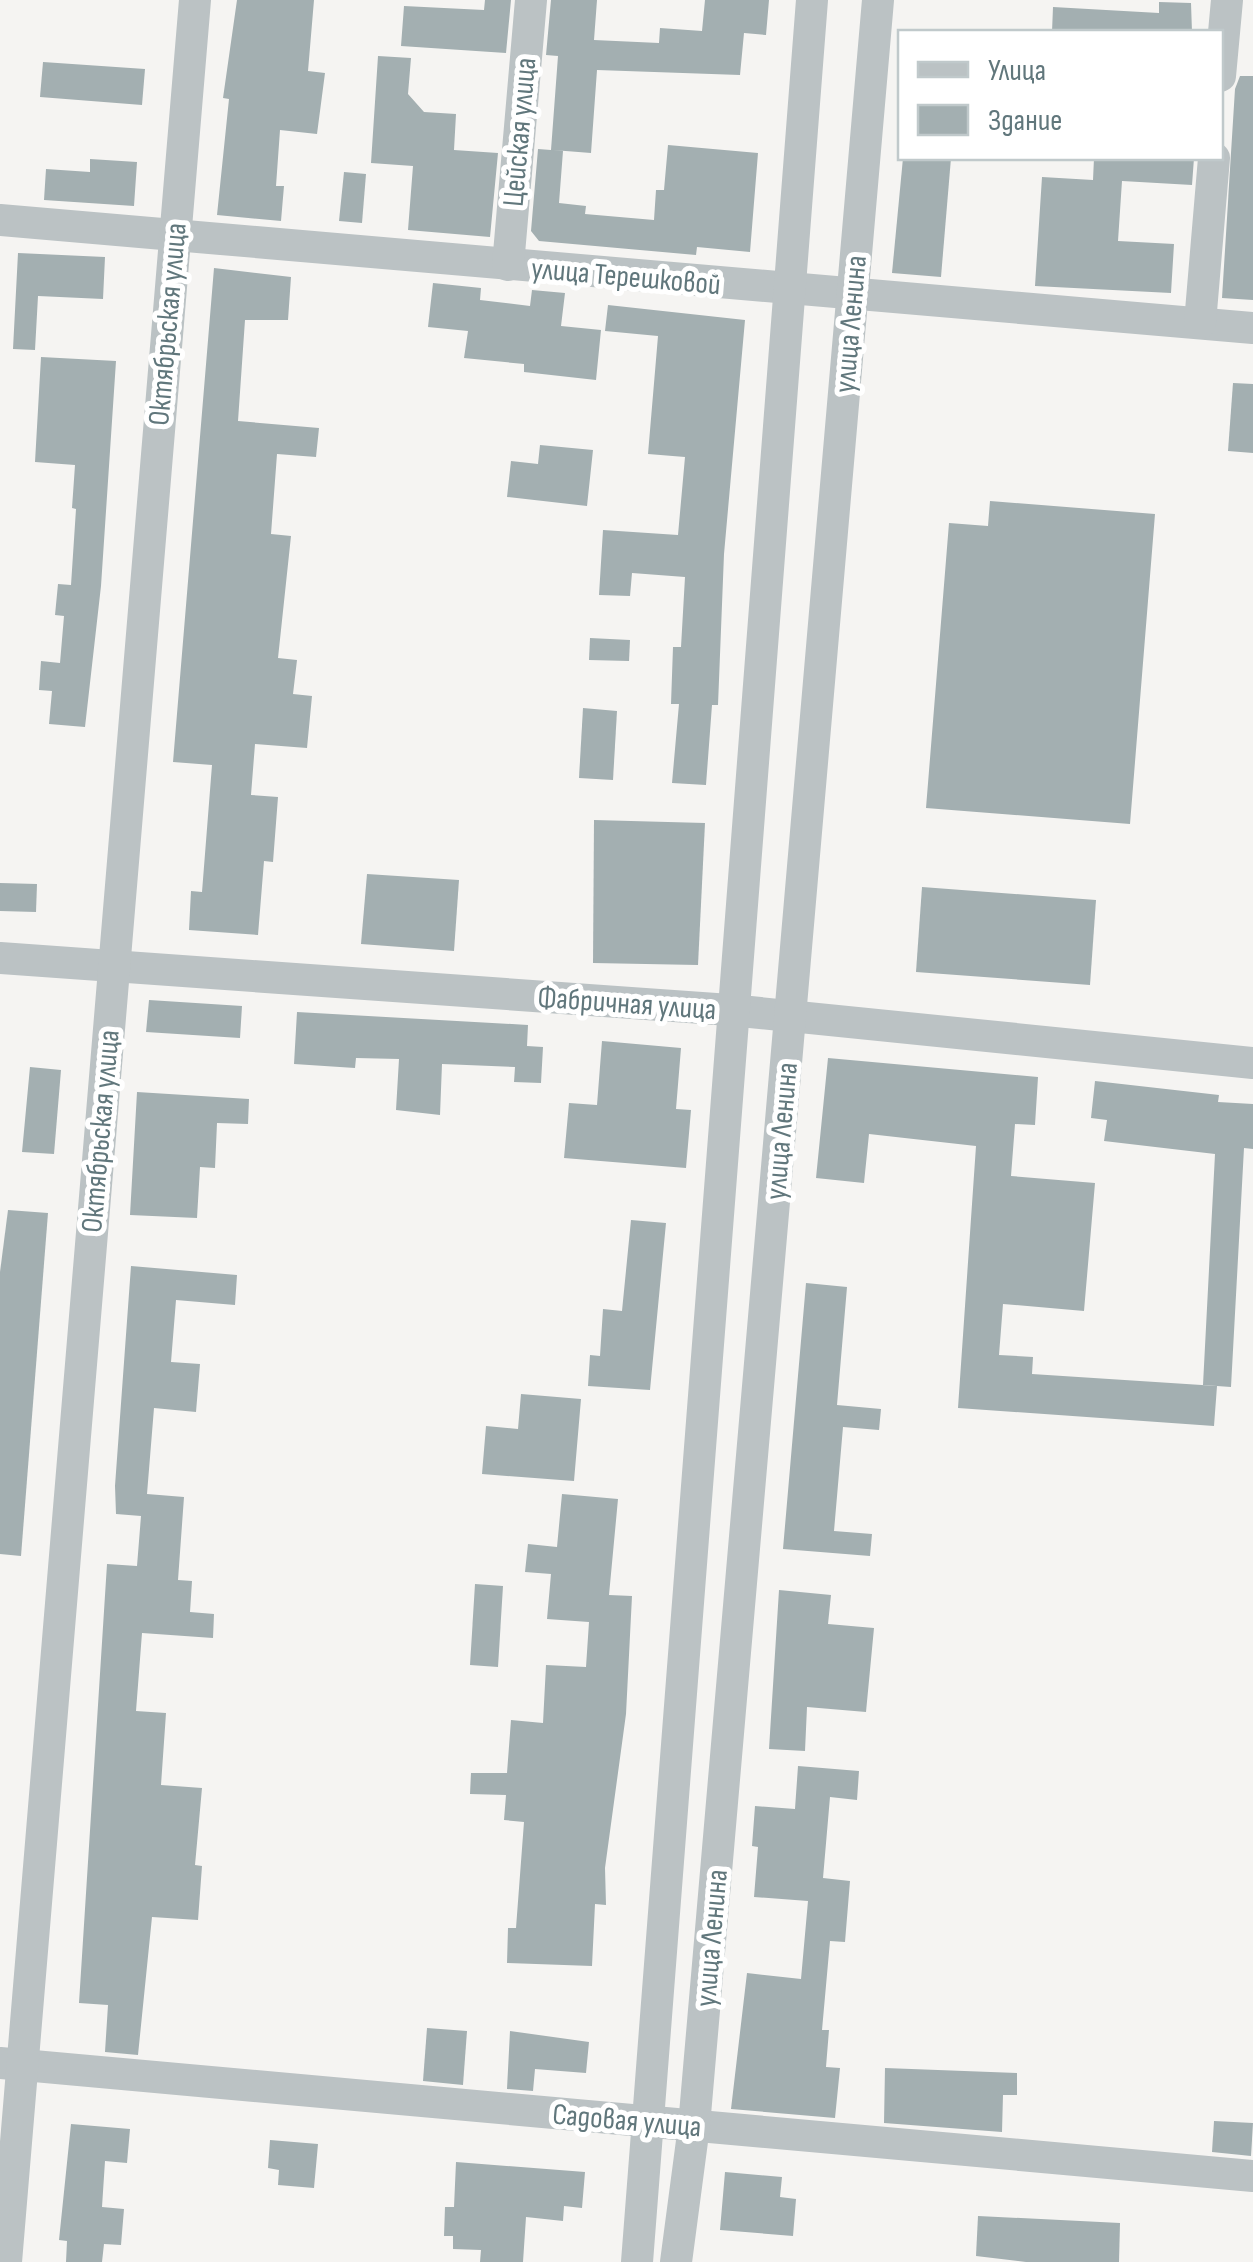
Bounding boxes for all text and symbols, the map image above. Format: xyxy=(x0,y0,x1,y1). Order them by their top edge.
legend xyxy=(898,30,1223,160)
text: Улица xyxy=(988,53,1046,89)
street label: Цейская улица xyxy=(496,56,544,208)
text: Здание xyxy=(988,103,1062,139)
street label: Октябрьская улица xyxy=(141,221,195,427)
street label: улица Терешковой xyxy=(530,251,722,303)
street label: улица Ленина xyxy=(827,254,875,394)
street label: Фабричная улица xyxy=(536,980,717,1028)
street label: Октябрьская улица xyxy=(74,1028,128,1234)
street label: улица Ленина xyxy=(758,1061,806,1201)
street label: улица Ленина xyxy=(688,1868,736,2008)
street label: Садовая улица xyxy=(551,2097,703,2145)

